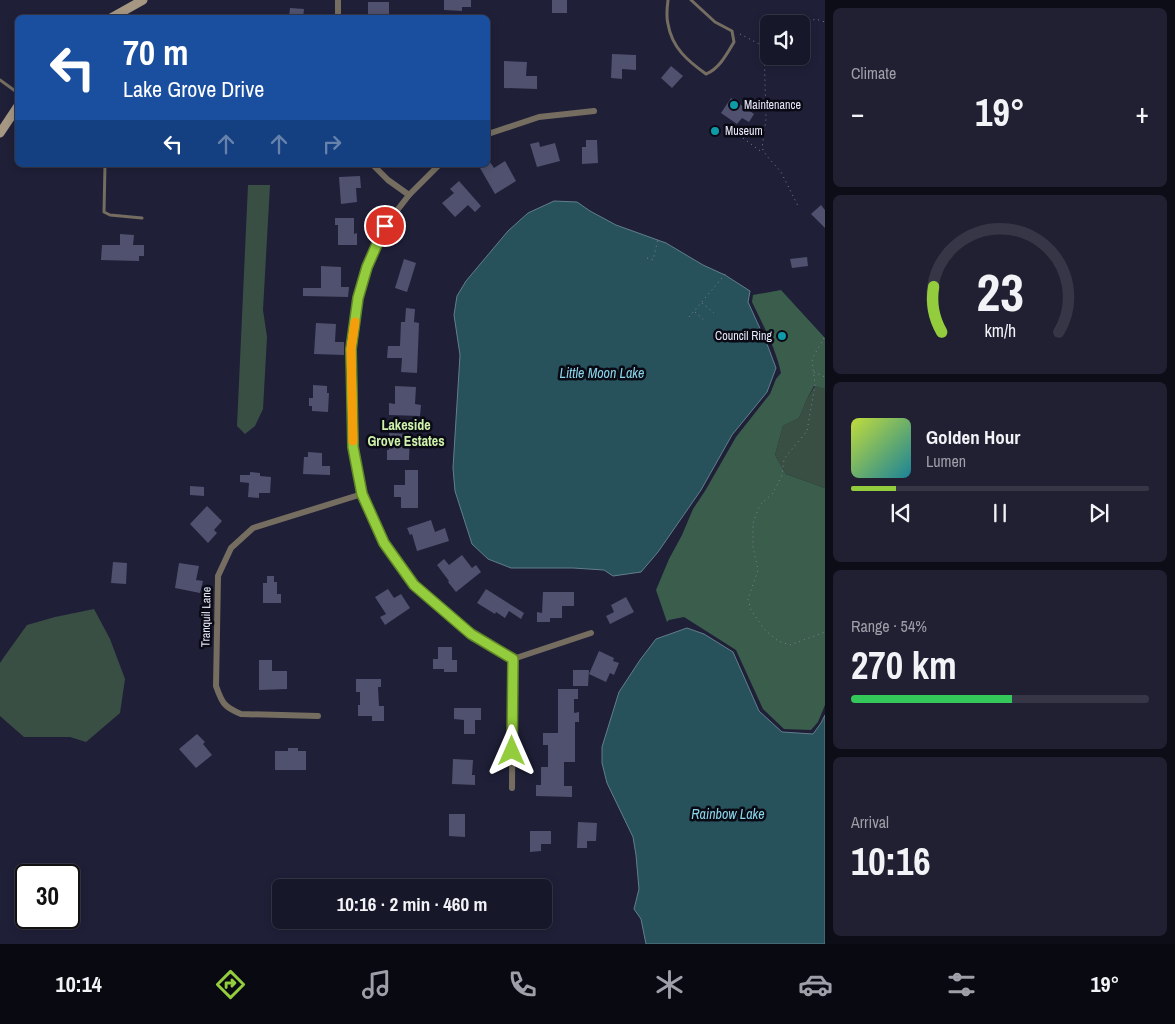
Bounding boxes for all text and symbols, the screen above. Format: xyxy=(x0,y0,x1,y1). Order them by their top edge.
map controls xyxy=(760,15,810,65)
button: sound xyxy=(760,15,810,65)
text: 70 m xyxy=(123,29,188,76)
icon: left xyxy=(40,35,105,100)
text: Climate xyxy=(851,62,896,84)
text: Lake Grove Drive xyxy=(123,74,264,104)
text: 19° xyxy=(975,87,1025,138)
text: − xyxy=(851,94,864,132)
text: + xyxy=(1136,94,1149,132)
place label: Maintenance xyxy=(744,97,801,113)
marker: Maintenance xyxy=(728,99,740,111)
place label: Museum xyxy=(725,123,763,139)
marker: Museum xyxy=(709,125,721,137)
icon: left xyxy=(159,130,187,158)
icon: ahead xyxy=(212,130,240,158)
icon: ahead xyxy=(265,130,293,158)
icon: right xyxy=(318,130,346,158)
pin xyxy=(364,205,406,247)
icon: arrive xyxy=(371,212,399,240)
text: 23 xyxy=(976,257,1024,327)
text: km/h xyxy=(984,319,1016,343)
place label: Council Ring xyxy=(715,328,773,344)
marker: Council Ring xyxy=(776,330,788,342)
water label: Little Moon Lake xyxy=(560,364,644,382)
district label: Lakeside Grove Estates xyxy=(367,416,445,450)
text: Golden Hour xyxy=(926,424,1020,450)
text: Lumen xyxy=(926,450,966,472)
icon: previous xyxy=(887,499,915,527)
icon: pause xyxy=(986,499,1014,527)
icon: next xyxy=(1085,499,1113,527)
street label: Tranquil Lane xyxy=(197,587,215,647)
text: Range · 54% xyxy=(851,615,927,637)
text: 270 km xyxy=(851,640,957,691)
position arrow xyxy=(485,724,537,776)
water label: Rainbow Lake xyxy=(691,805,765,823)
text: Arrival xyxy=(851,811,889,833)
text: 10:16 xyxy=(851,836,931,887)
speed limit sign: 30 xyxy=(15,864,80,929)
text: 10:16 · 2 min · 460 m xyxy=(337,891,487,917)
icon: directions xyxy=(213,967,248,1002)
icon: music xyxy=(359,967,394,1002)
icon: phone xyxy=(505,967,540,1002)
icon: climate xyxy=(652,967,687,1002)
icon: car xyxy=(798,967,833,1002)
icon: filters xyxy=(944,967,979,1002)
text: 10:14 xyxy=(56,969,102,999)
text: 19° xyxy=(1090,969,1119,999)

